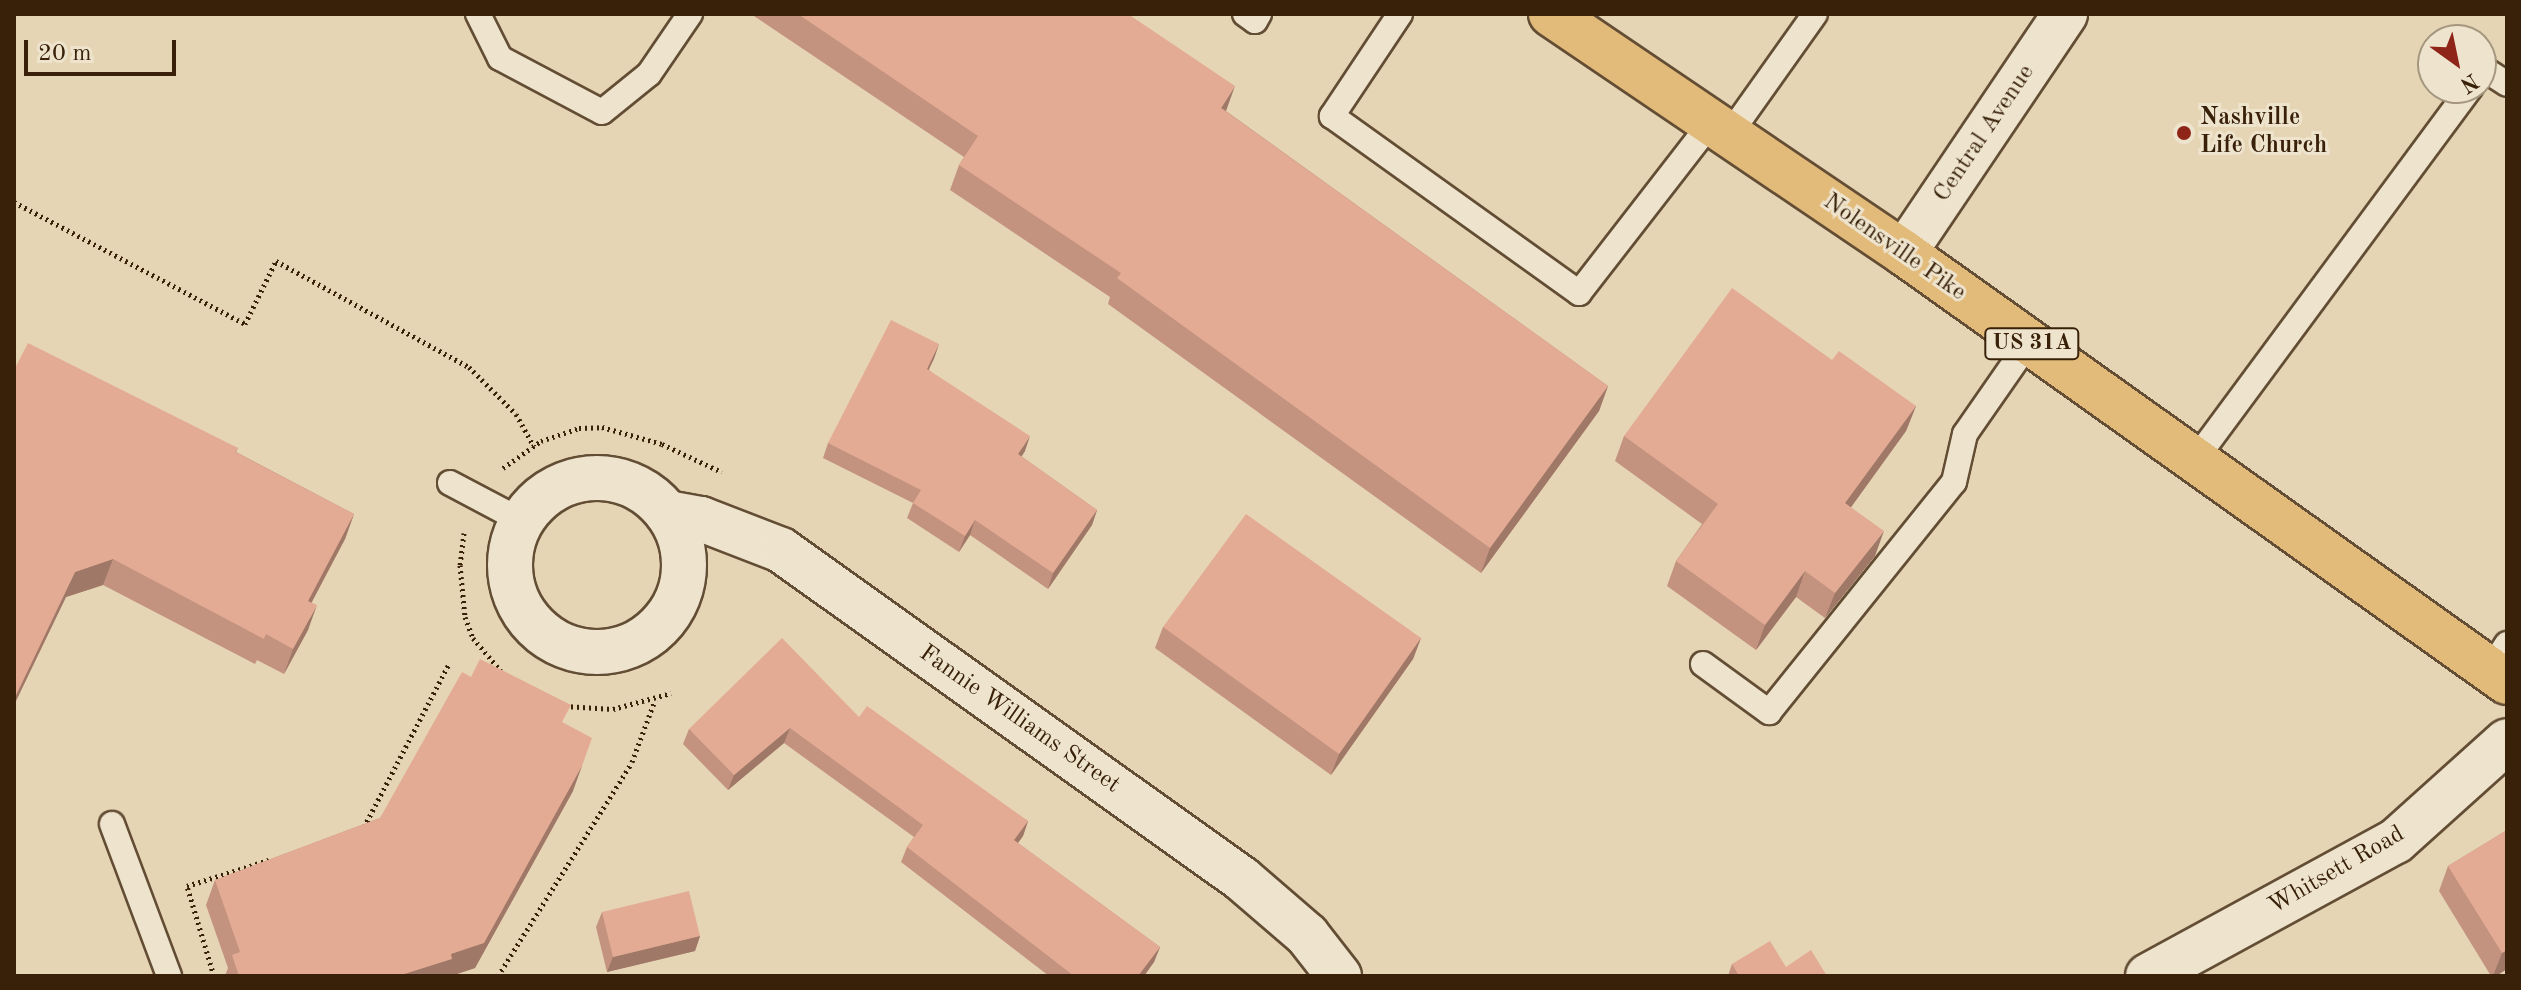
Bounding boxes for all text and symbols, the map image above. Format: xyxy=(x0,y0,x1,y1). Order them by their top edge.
scale bar xyxy=(28,24,180,74)
north arrow xyxy=(2417,24,2497,104)
text: 20 m xyxy=(38,42,92,66)
street label: Central Avenue xyxy=(1928,60,2042,208)
text: N xyxy=(2456,69,2482,96)
place label: Nashville Life Church xyxy=(2200,105,2327,161)
marker: Nashville Life Church xyxy=(2175,124,2193,142)
street label: Nolensville Pike xyxy=(1817,188,1971,308)
road number: US 31A xyxy=(1984,326,2080,362)
street label: Fannie Williams Street xyxy=(913,640,1125,800)
street label: Whitsett Road xyxy=(2264,821,2410,921)

